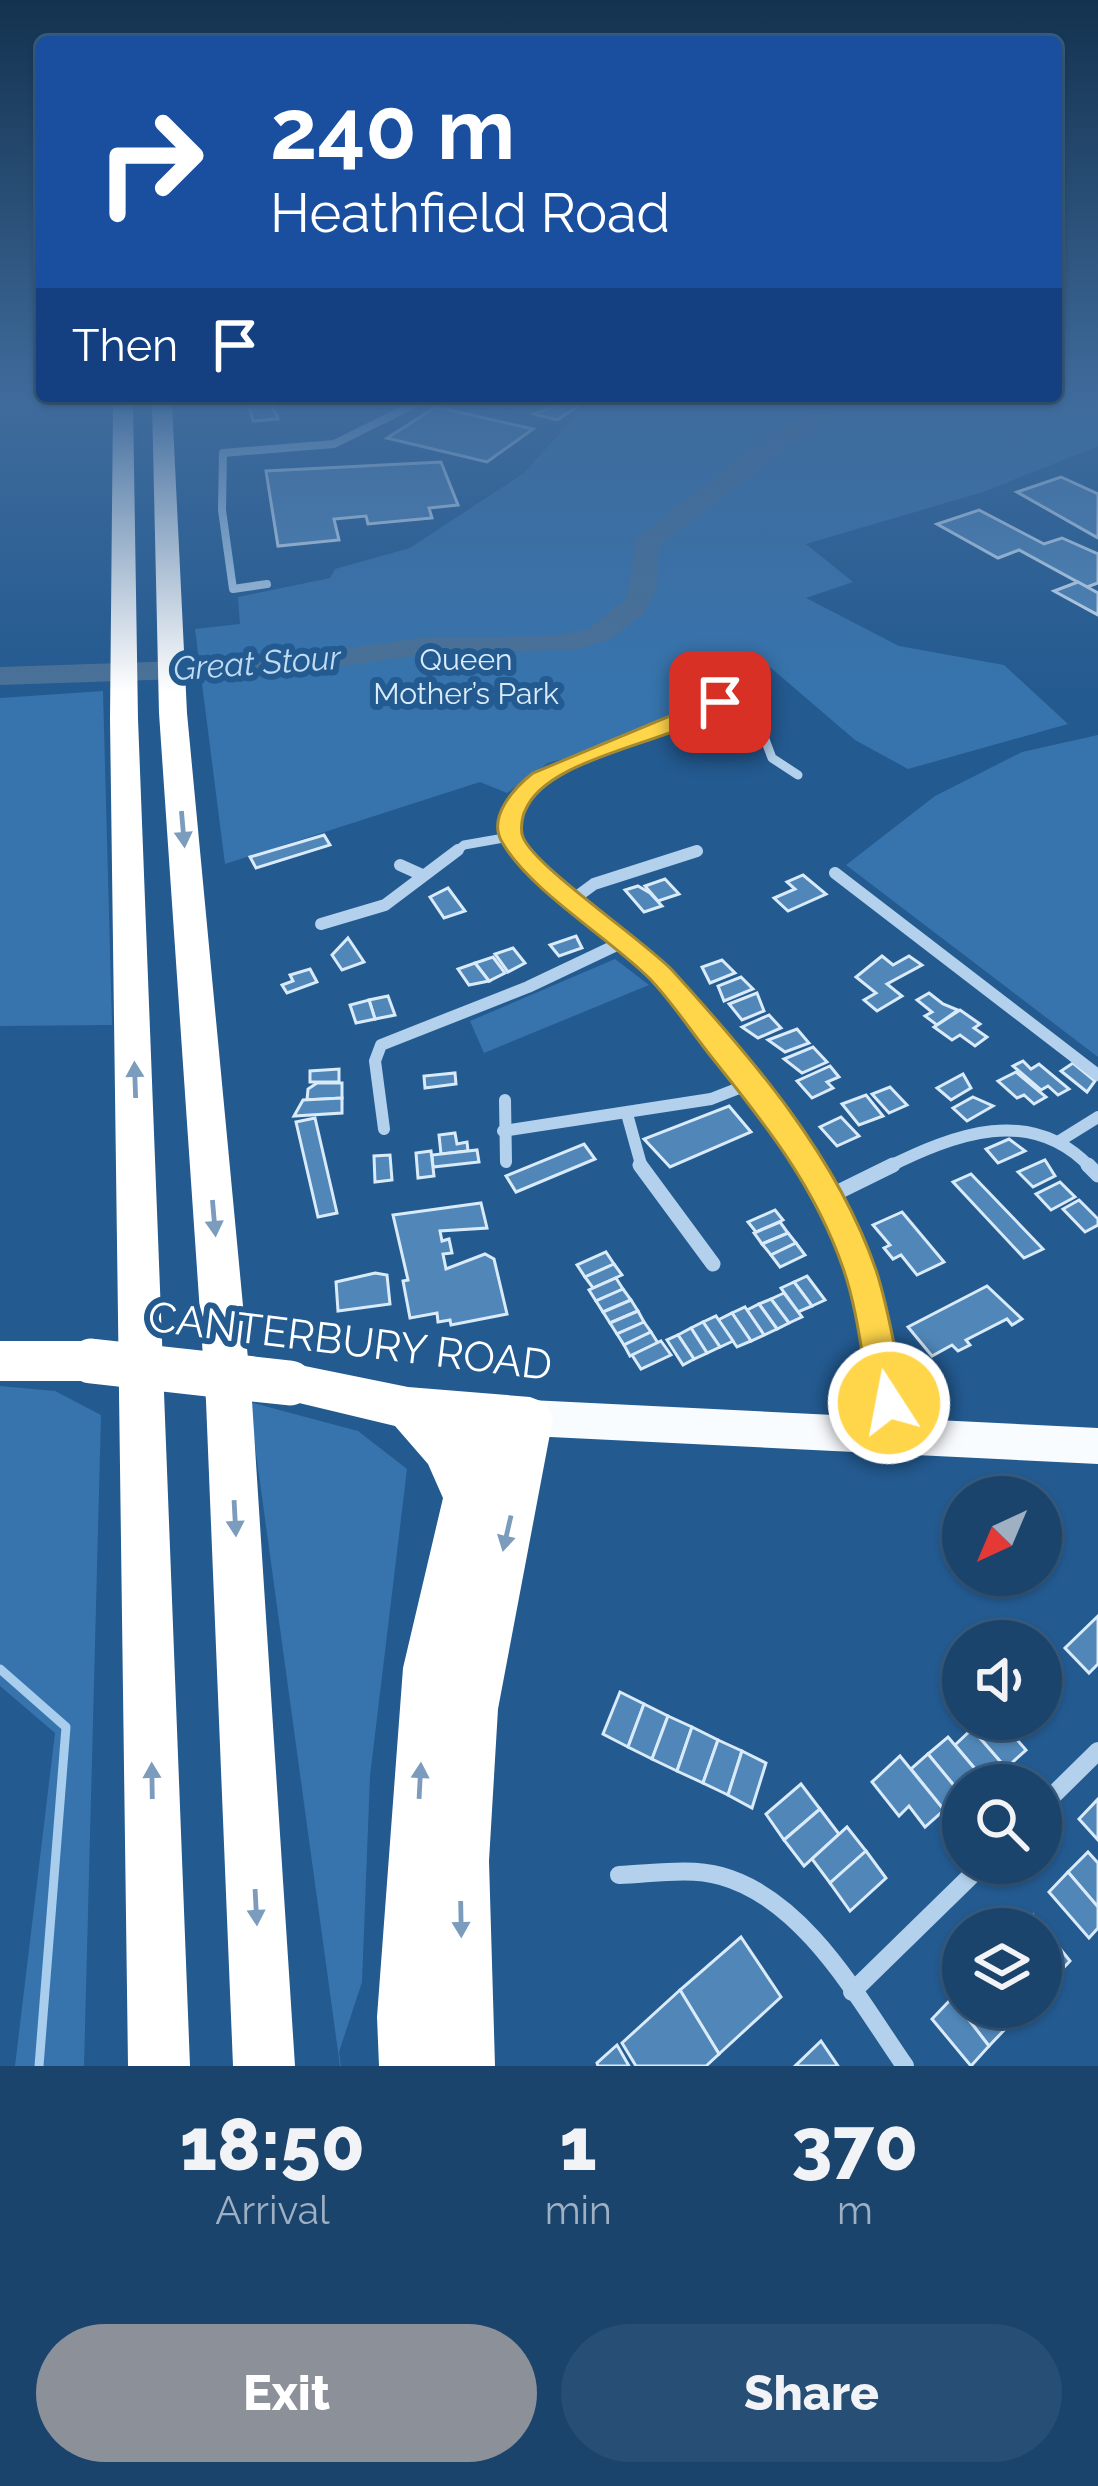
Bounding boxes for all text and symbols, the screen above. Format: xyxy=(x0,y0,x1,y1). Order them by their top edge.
text: 240 m xyxy=(270,80,515,179)
icon: right xyxy=(72,84,228,240)
text: Heathfield Road xyxy=(270,181,670,245)
icon: arrive xyxy=(202,312,268,378)
text: Then xyxy=(72,319,178,372)
water label: Great Stour xyxy=(172,638,344,688)
park label: Queen Mother’s Park xyxy=(373,642,559,711)
pin xyxy=(669,651,771,753)
icon: arrive xyxy=(687,669,753,735)
one-way arrow xyxy=(173,811,192,848)
one-way arrow xyxy=(125,1060,144,1098)
one-way arrow xyxy=(205,1200,224,1237)
street label: CANTERBURY ROAD xyxy=(145,1292,555,1390)
position arrow xyxy=(826,1340,952,1466)
north arrow xyxy=(942,1476,1062,1596)
map controls xyxy=(942,1476,1062,2028)
one-way arrow xyxy=(226,1499,245,1537)
one-way arrow xyxy=(496,1515,515,1553)
button: sound xyxy=(942,1620,1062,1740)
one-way arrow xyxy=(143,1761,162,1799)
one-way arrow xyxy=(411,1761,430,1799)
button: search xyxy=(942,1764,1062,1884)
one-way arrow xyxy=(246,1889,265,1926)
one-way arrow xyxy=(451,1901,471,1939)
button: layers xyxy=(942,1908,1062,2028)
text: 18:50 xyxy=(180,2102,365,2187)
text: 1 xyxy=(560,2102,597,2187)
text: 370 xyxy=(792,2102,918,2187)
text: Arrival xyxy=(215,2187,330,2233)
text: min xyxy=(545,2187,612,2233)
text: m xyxy=(837,2187,873,2233)
button: Exit xyxy=(36,2324,537,2462)
button: Share xyxy=(561,2324,1062,2462)

